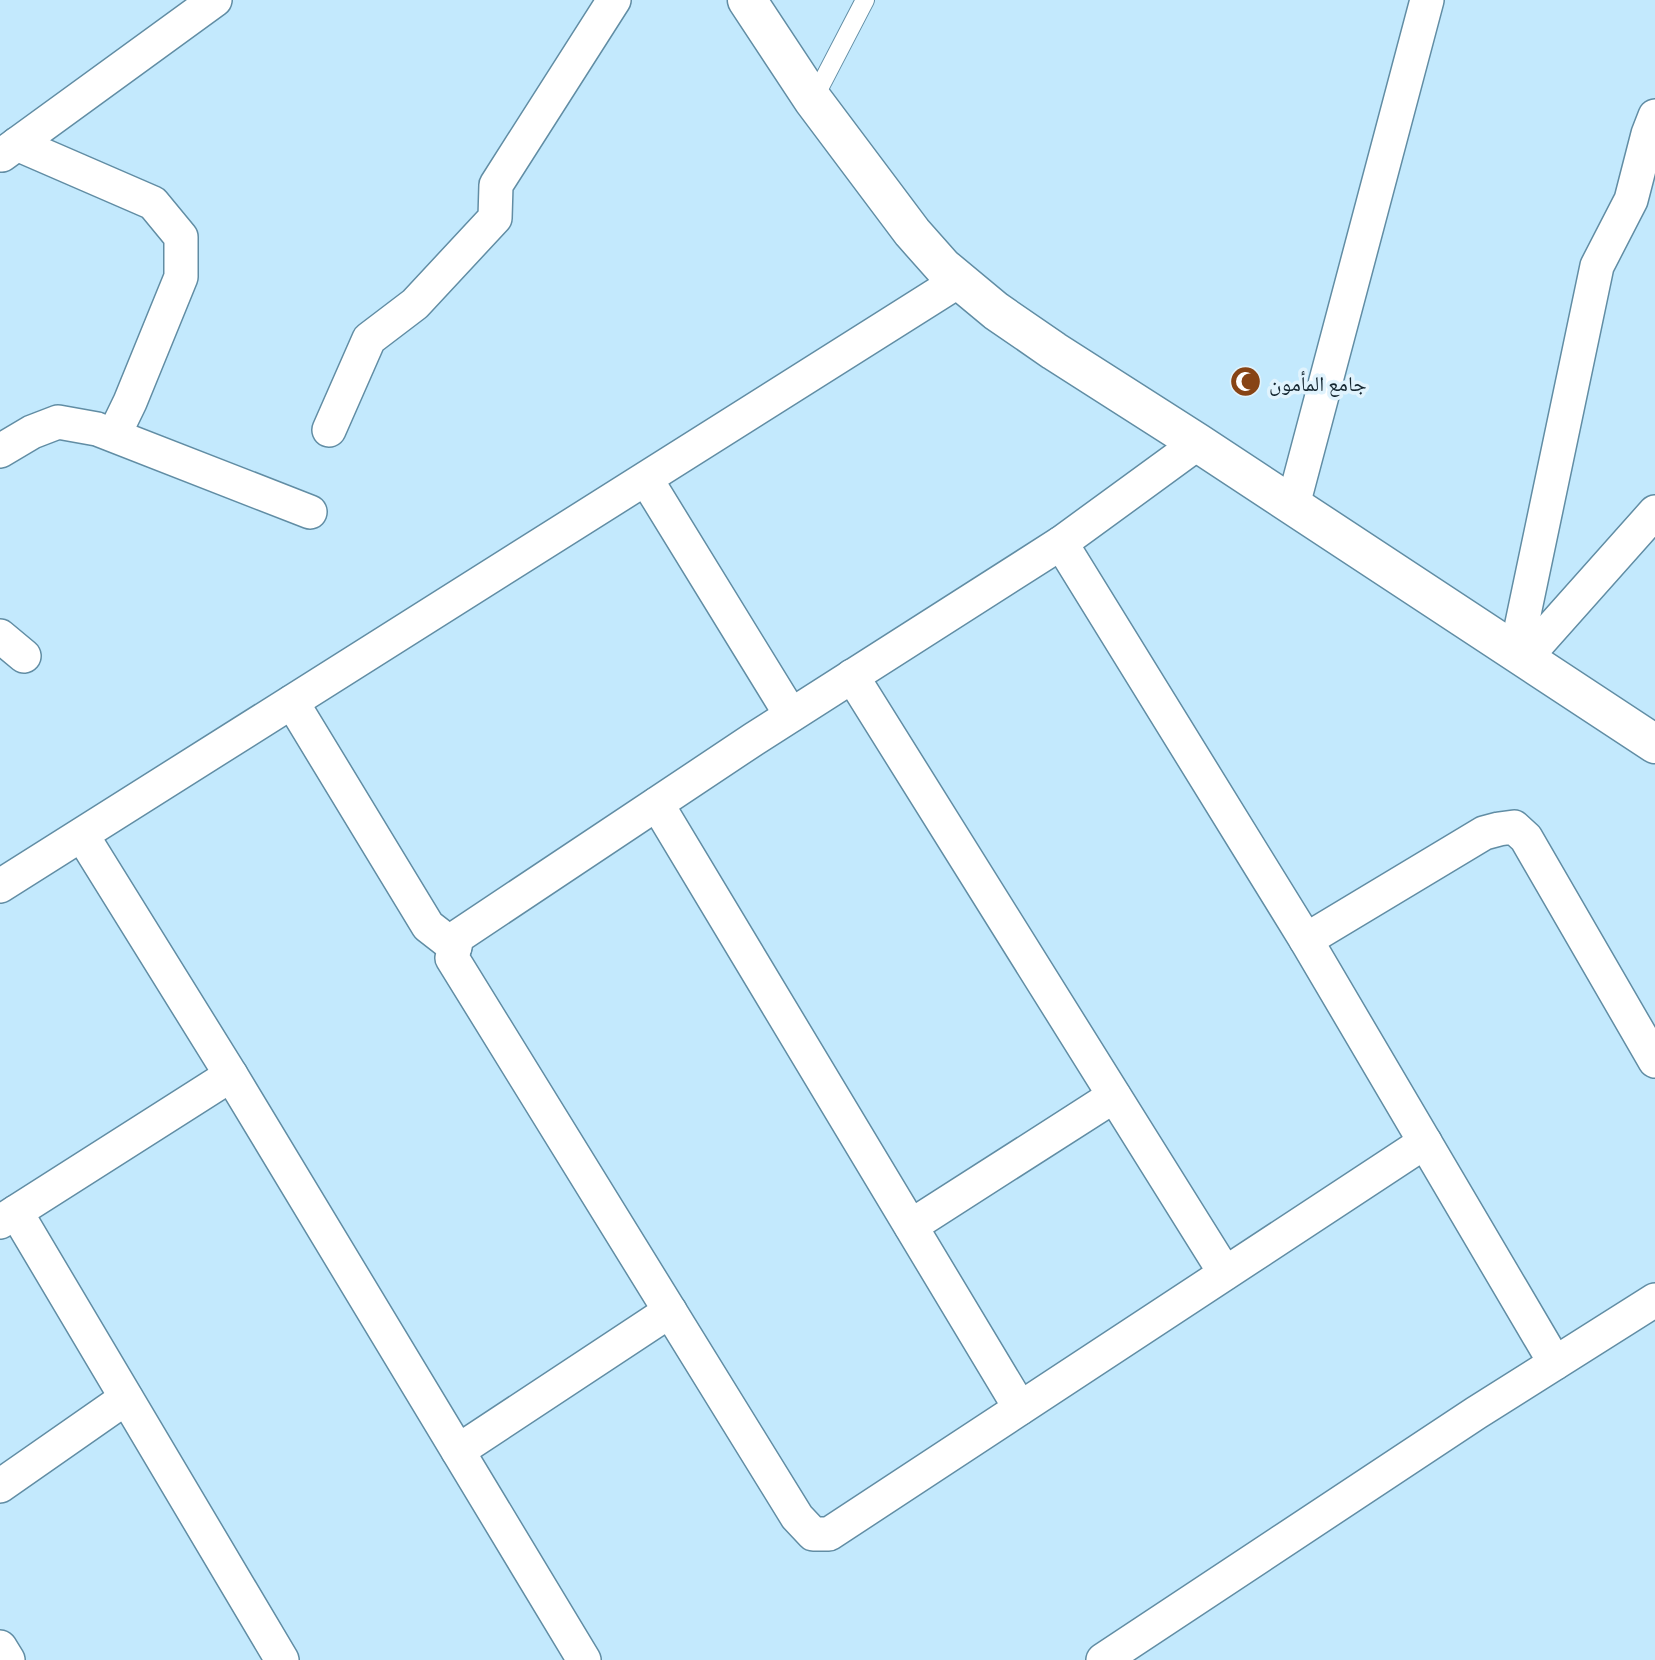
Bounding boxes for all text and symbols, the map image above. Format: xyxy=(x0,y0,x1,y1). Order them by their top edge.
mosque icon: جامع المأمون xyxy=(1229,365,1263,399)
place label: جامع المأمون xyxy=(1269,370,1367,397)

